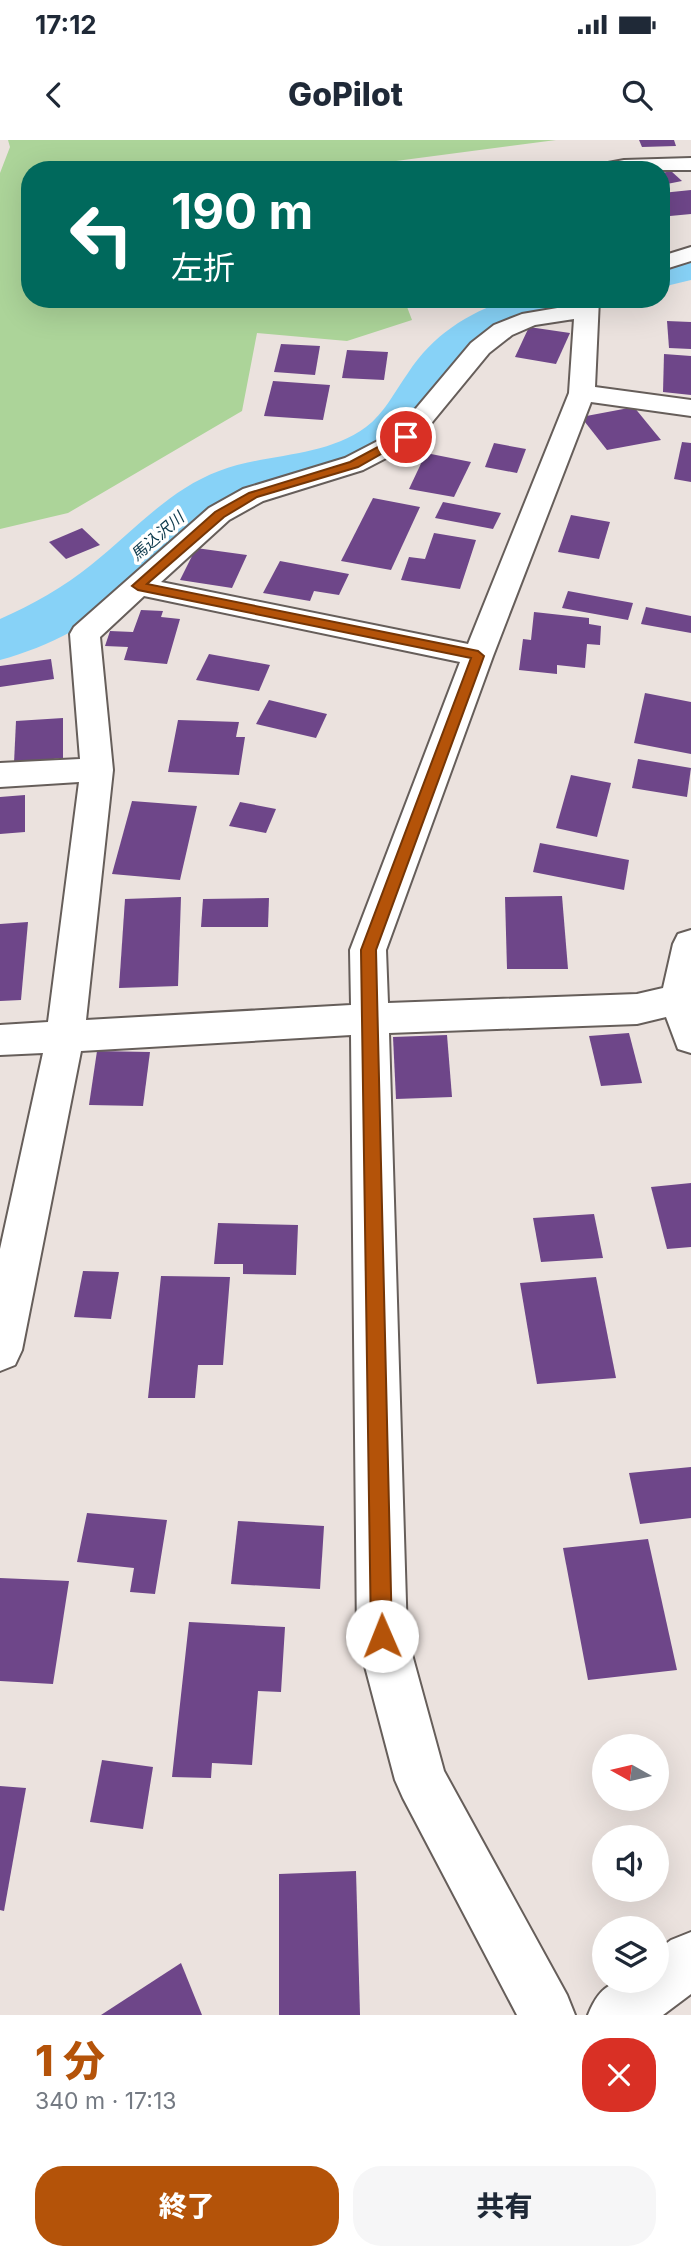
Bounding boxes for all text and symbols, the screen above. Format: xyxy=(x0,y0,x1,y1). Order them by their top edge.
text: 17:12 xyxy=(35,9,97,40)
text: GoPilot xyxy=(288,75,403,114)
icon: back xyxy=(35,76,73,114)
icon: search xyxy=(618,76,656,114)
text: 190 m xyxy=(171,182,313,241)
icon: left xyxy=(56,189,147,280)
text: 左折 xyxy=(171,248,235,287)
pin xyxy=(376,407,436,467)
icon: arrive xyxy=(387,418,425,456)
water label: 馬込沢川 xyxy=(126,506,189,565)
position arrow xyxy=(345,1599,419,1673)
north arrow xyxy=(592,1734,668,1811)
map controls xyxy=(592,1734,669,1993)
button: sound xyxy=(592,1825,669,1902)
button: layers xyxy=(592,1916,669,1993)
text: 1 分 xyxy=(35,2035,105,2086)
button: close xyxy=(582,2038,656,2112)
text: 340 m · 17:13 xyxy=(35,2087,177,2115)
button: 終了 xyxy=(35,2166,339,2246)
button: 共有 xyxy=(353,2166,656,2246)

